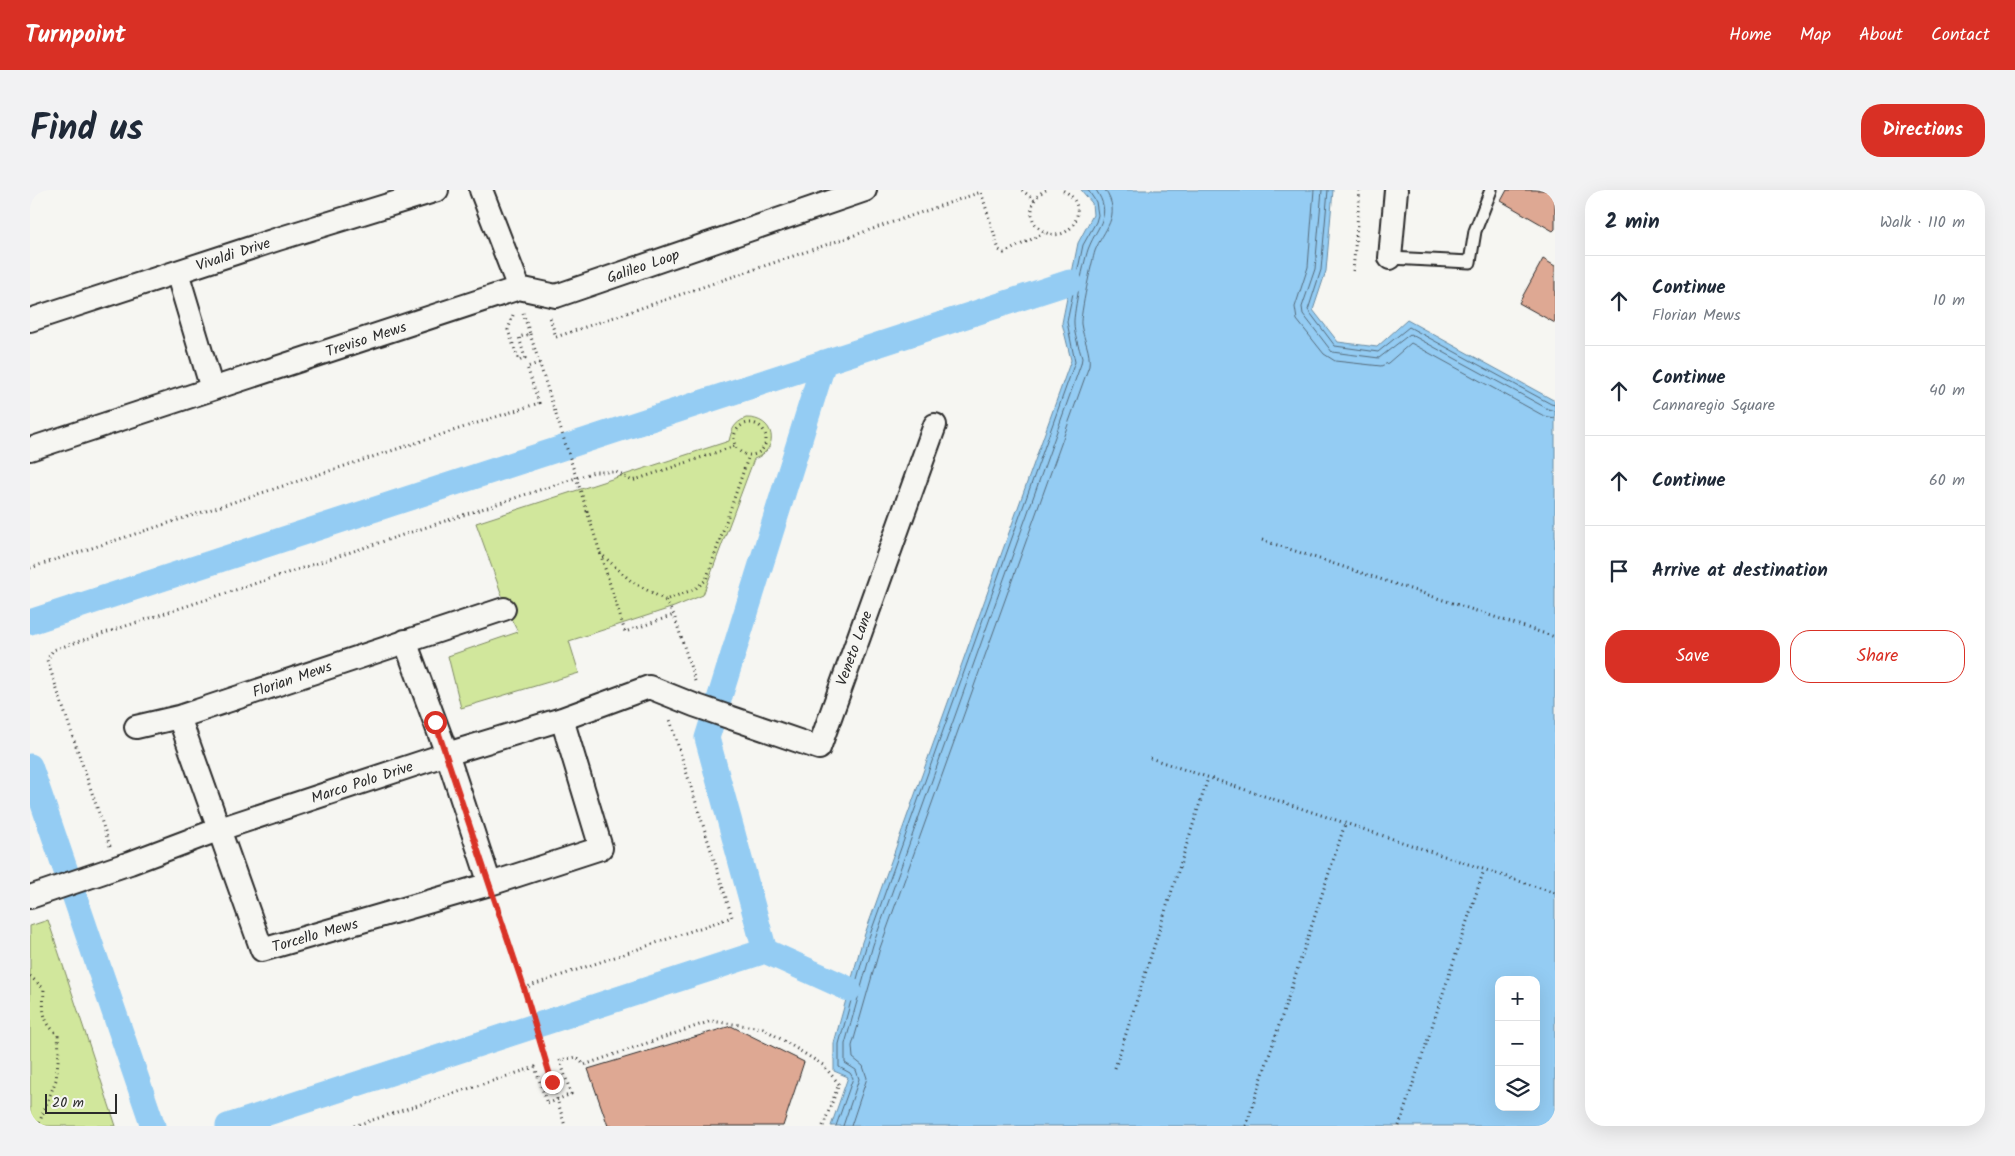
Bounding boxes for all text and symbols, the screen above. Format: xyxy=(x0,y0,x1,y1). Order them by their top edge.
text: Turnpoint xyxy=(25,16,126,55)
text: Home xyxy=(1729,21,1772,50)
text: Map xyxy=(1800,21,1831,50)
text: About xyxy=(1859,21,1903,50)
text: Contact xyxy=(1931,21,1990,50)
text: Find us xyxy=(30,102,143,158)
button: Directions xyxy=(1861,104,1985,157)
text: 2 min xyxy=(1605,206,1660,239)
text: Walk · 110 m xyxy=(1880,210,1965,235)
street label: Vivaldi Drive xyxy=(193,232,274,278)
street label: Galileo Loop xyxy=(604,243,683,291)
text: Continue xyxy=(1652,273,1725,303)
icon: ahead xyxy=(1605,287,1633,315)
text: 10 m xyxy=(1933,288,1965,313)
text: Florian Mews xyxy=(1652,303,1741,328)
street label: Treviso Mews xyxy=(323,315,410,364)
text: Continue xyxy=(1652,363,1725,393)
icon: ahead xyxy=(1605,377,1633,405)
text: 40 m xyxy=(1929,378,1965,403)
text: Cannaregio Square xyxy=(1652,393,1775,418)
text: Continue xyxy=(1652,466,1725,496)
icon: ahead xyxy=(1605,467,1633,495)
text: 60 m xyxy=(1929,468,1965,493)
text: Arrive at destination xyxy=(1652,556,1828,586)
icon: arrive xyxy=(1605,557,1633,585)
street label: Veneto Lane xyxy=(830,607,880,689)
button: Save xyxy=(1605,630,1780,683)
button: Share xyxy=(1790,630,1965,683)
street label: Florian Mews xyxy=(249,655,336,705)
route start xyxy=(424,711,447,734)
street label: Marco Polo Drive xyxy=(308,755,417,811)
street label: Torcello Mews xyxy=(269,912,362,960)
map controls xyxy=(1495,976,1540,1111)
button: + xyxy=(1495,976,1540,1021)
button: − xyxy=(1495,1021,1540,1066)
button: layers xyxy=(1495,1066,1540,1111)
route end xyxy=(541,1071,564,1094)
scale bar xyxy=(45,1091,118,1114)
text: 20 m xyxy=(52,1092,84,1114)

